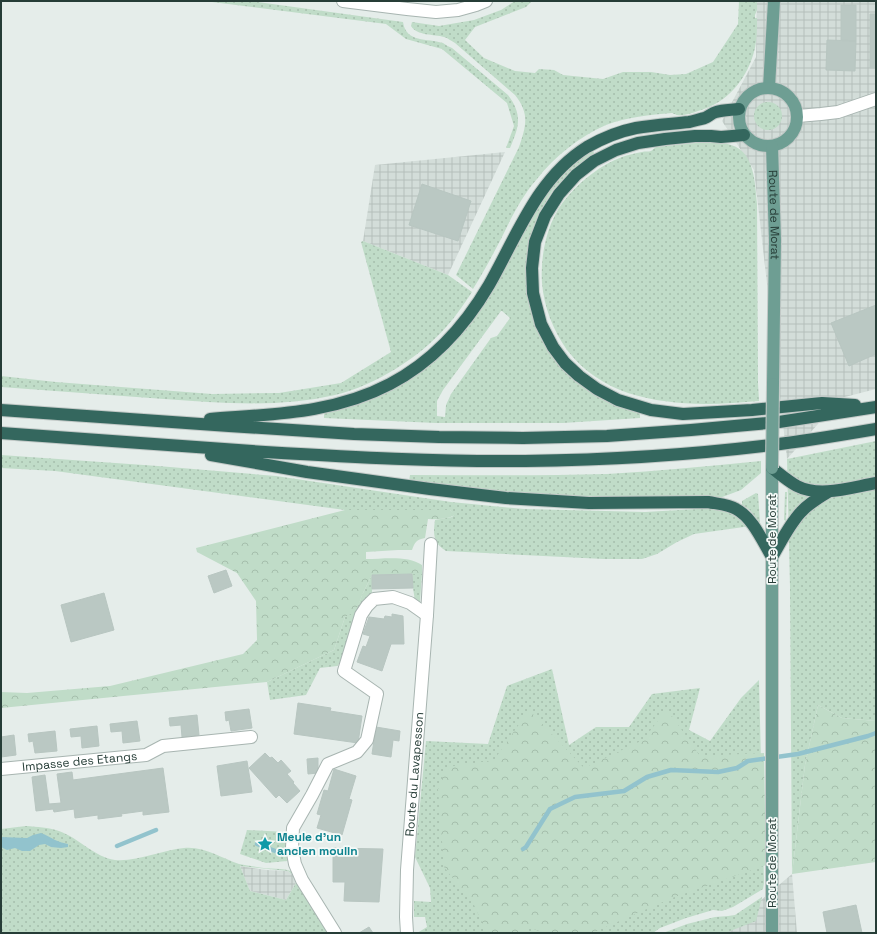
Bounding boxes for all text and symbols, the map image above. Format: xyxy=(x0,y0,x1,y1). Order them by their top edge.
street label: Route de Morat xyxy=(765,170,783,260)
street label: Route de Morat xyxy=(764,494,780,584)
street label: Route du Lavapesson xyxy=(402,712,427,837)
street label: Impasse des Etangs xyxy=(21,748,138,775)
street label: Route de Morat xyxy=(764,818,780,908)
place label: Meule d’un ancien moulin xyxy=(277,829,358,859)
place icon: Meule d’un ancien moulin xyxy=(256,835,274,853)

